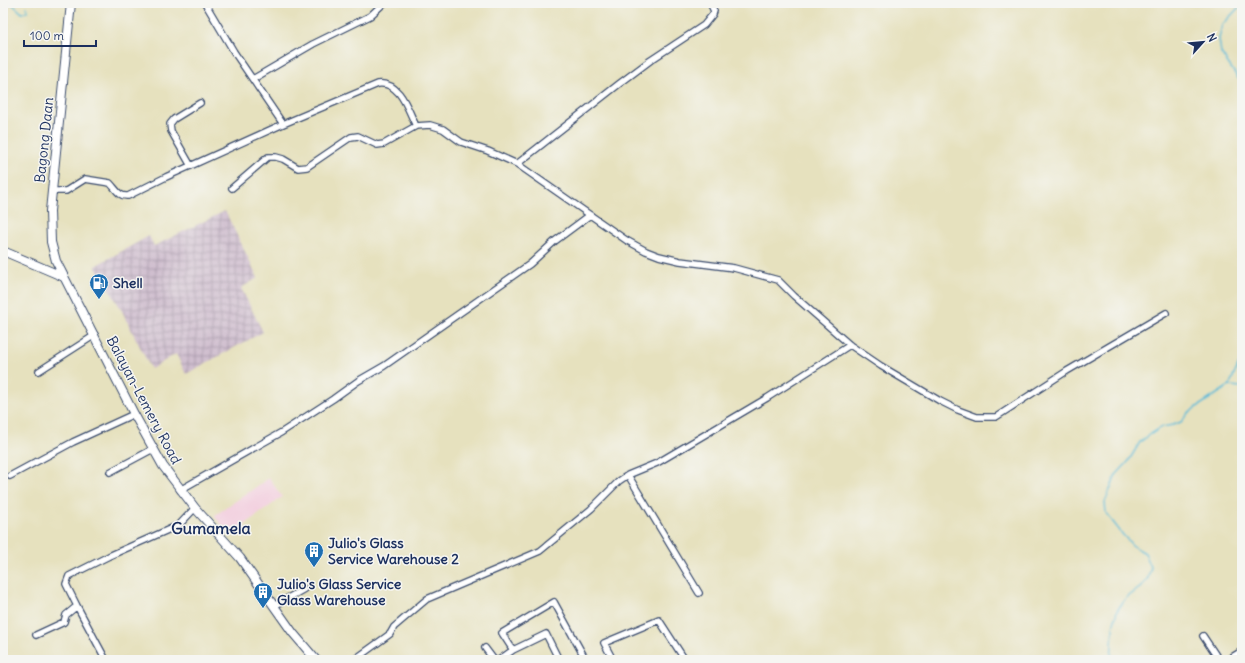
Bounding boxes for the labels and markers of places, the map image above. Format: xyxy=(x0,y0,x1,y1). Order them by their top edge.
fuel station icon: Shell xyxy=(88,272,110,300)
place label: Shell xyxy=(113,274,143,292)
place label: Julio's Glass Service Warehouse 2 xyxy=(328,534,459,568)
building icon: Julio's Glass Service Warehouse 2 xyxy=(303,540,325,568)
place label: Julio's Glass Service Glass Warehouse xyxy=(277,575,402,609)
building icon: Julio's Glass Service Glass Warehouse xyxy=(252,581,274,609)

